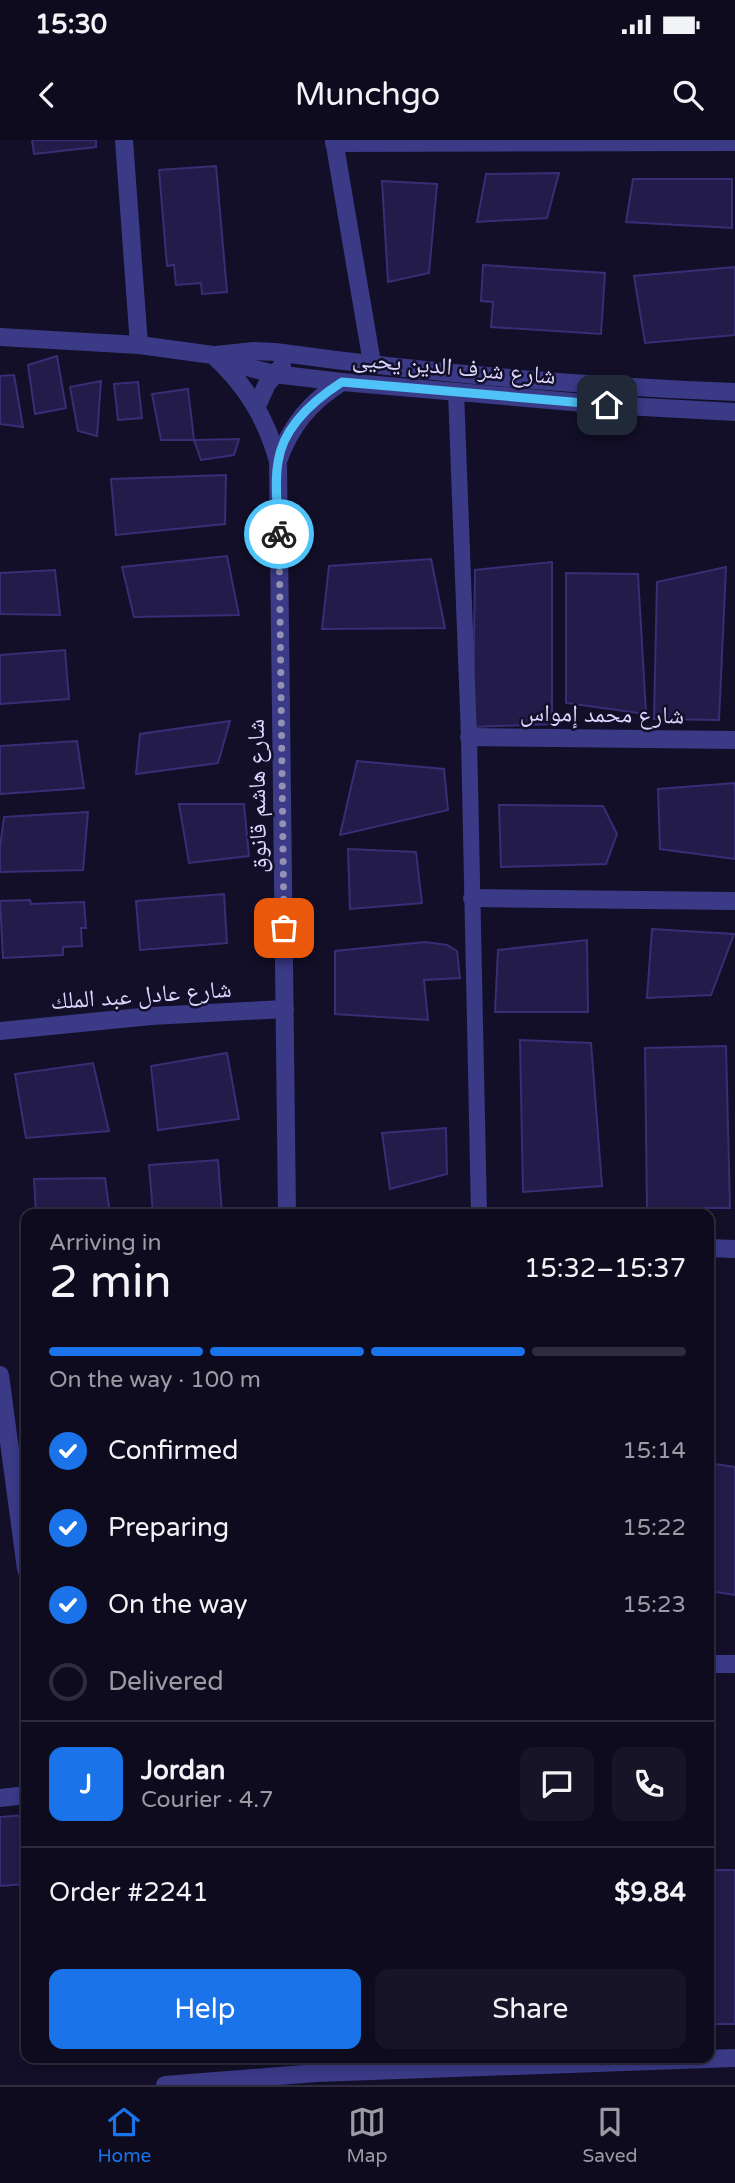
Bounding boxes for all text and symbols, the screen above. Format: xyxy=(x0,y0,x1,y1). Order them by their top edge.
text: 15:30 xyxy=(35,9,107,40)
icon: back xyxy=(28,76,66,114)
text: Munchgo xyxy=(295,76,440,114)
icon: search xyxy=(669,76,707,114)
street label: شارع شرف الدين يحيى xyxy=(351,344,557,391)
pin xyxy=(577,375,637,435)
icon: home xyxy=(588,386,626,424)
courier xyxy=(244,499,314,569)
icon: bike xyxy=(260,515,298,553)
street label: شارع محمد إمواس xyxy=(520,699,684,731)
street label: شارع هاشم قانوق xyxy=(242,719,274,873)
pin xyxy=(254,898,314,958)
icon: bag xyxy=(265,909,303,947)
street label: شارع عادل عبد الملك xyxy=(49,975,233,1016)
text: Arriving in xyxy=(49,1229,162,1257)
text: 15:32–15:37 xyxy=(524,1253,686,1284)
text: 2 min xyxy=(49,1255,172,1310)
text: On the way · 100 m xyxy=(49,1366,261,1394)
icon: check xyxy=(49,1432,87,1470)
text: Confirmed xyxy=(108,1435,238,1466)
text: 15:14 xyxy=(622,1437,686,1465)
icon: check xyxy=(49,1509,87,1547)
text: Preparing xyxy=(108,1512,229,1543)
text: 15:22 xyxy=(622,1514,686,1542)
icon: check xyxy=(49,1586,87,1624)
text: On the way xyxy=(108,1589,248,1620)
text: 15:23 xyxy=(622,1591,686,1619)
text: Delivered xyxy=(108,1666,224,1697)
button: chat xyxy=(520,1747,594,1821)
button: phone xyxy=(612,1747,686,1821)
text: Jordan xyxy=(141,1755,225,1786)
text: J xyxy=(80,1769,92,1800)
text: Courier · 4.7 xyxy=(141,1786,274,1814)
text: Order #2241 xyxy=(49,1877,209,1908)
text: $9.84 xyxy=(614,1877,686,1908)
button: Help xyxy=(49,1969,361,2049)
button: Share xyxy=(375,1969,686,2049)
tab: Home xyxy=(98,2103,151,2167)
tab: Map xyxy=(346,2103,387,2167)
tab: Saved xyxy=(583,2103,637,2167)

